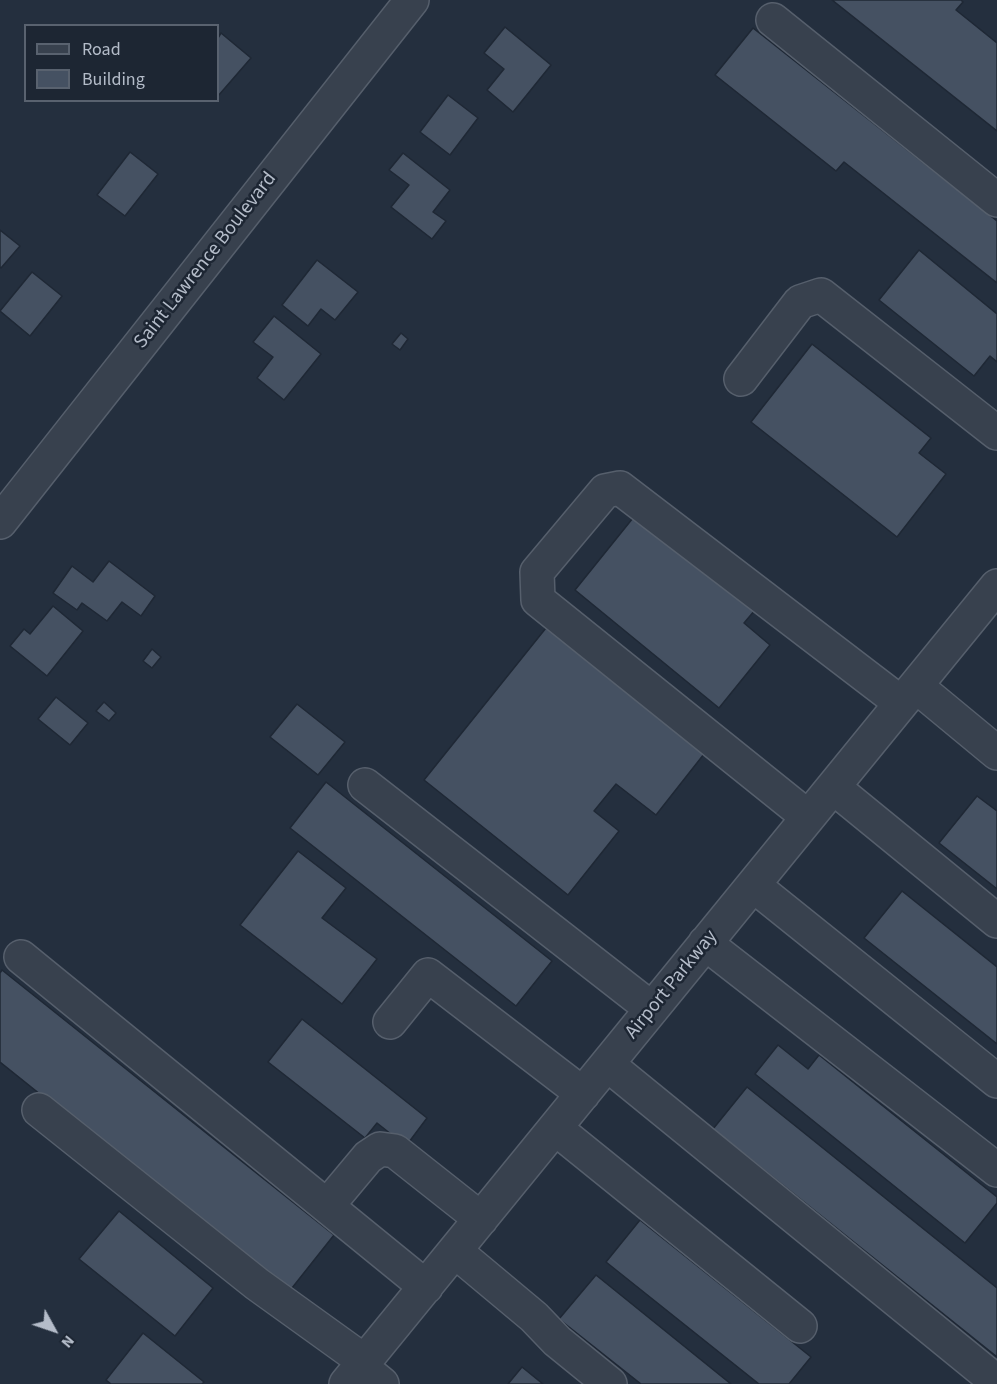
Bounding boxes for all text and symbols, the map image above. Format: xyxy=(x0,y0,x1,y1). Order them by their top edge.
legend xyxy=(24,24,219,102)
text: Road xyxy=(82,37,121,62)
text: Building xyxy=(82,67,145,92)
street label: Saint Lawrence Boulevard xyxy=(130,168,282,354)
street label: Airport Parkway xyxy=(621,926,723,1044)
north arrow xyxy=(24,1300,84,1360)
text: N xyxy=(56,1330,80,1353)

